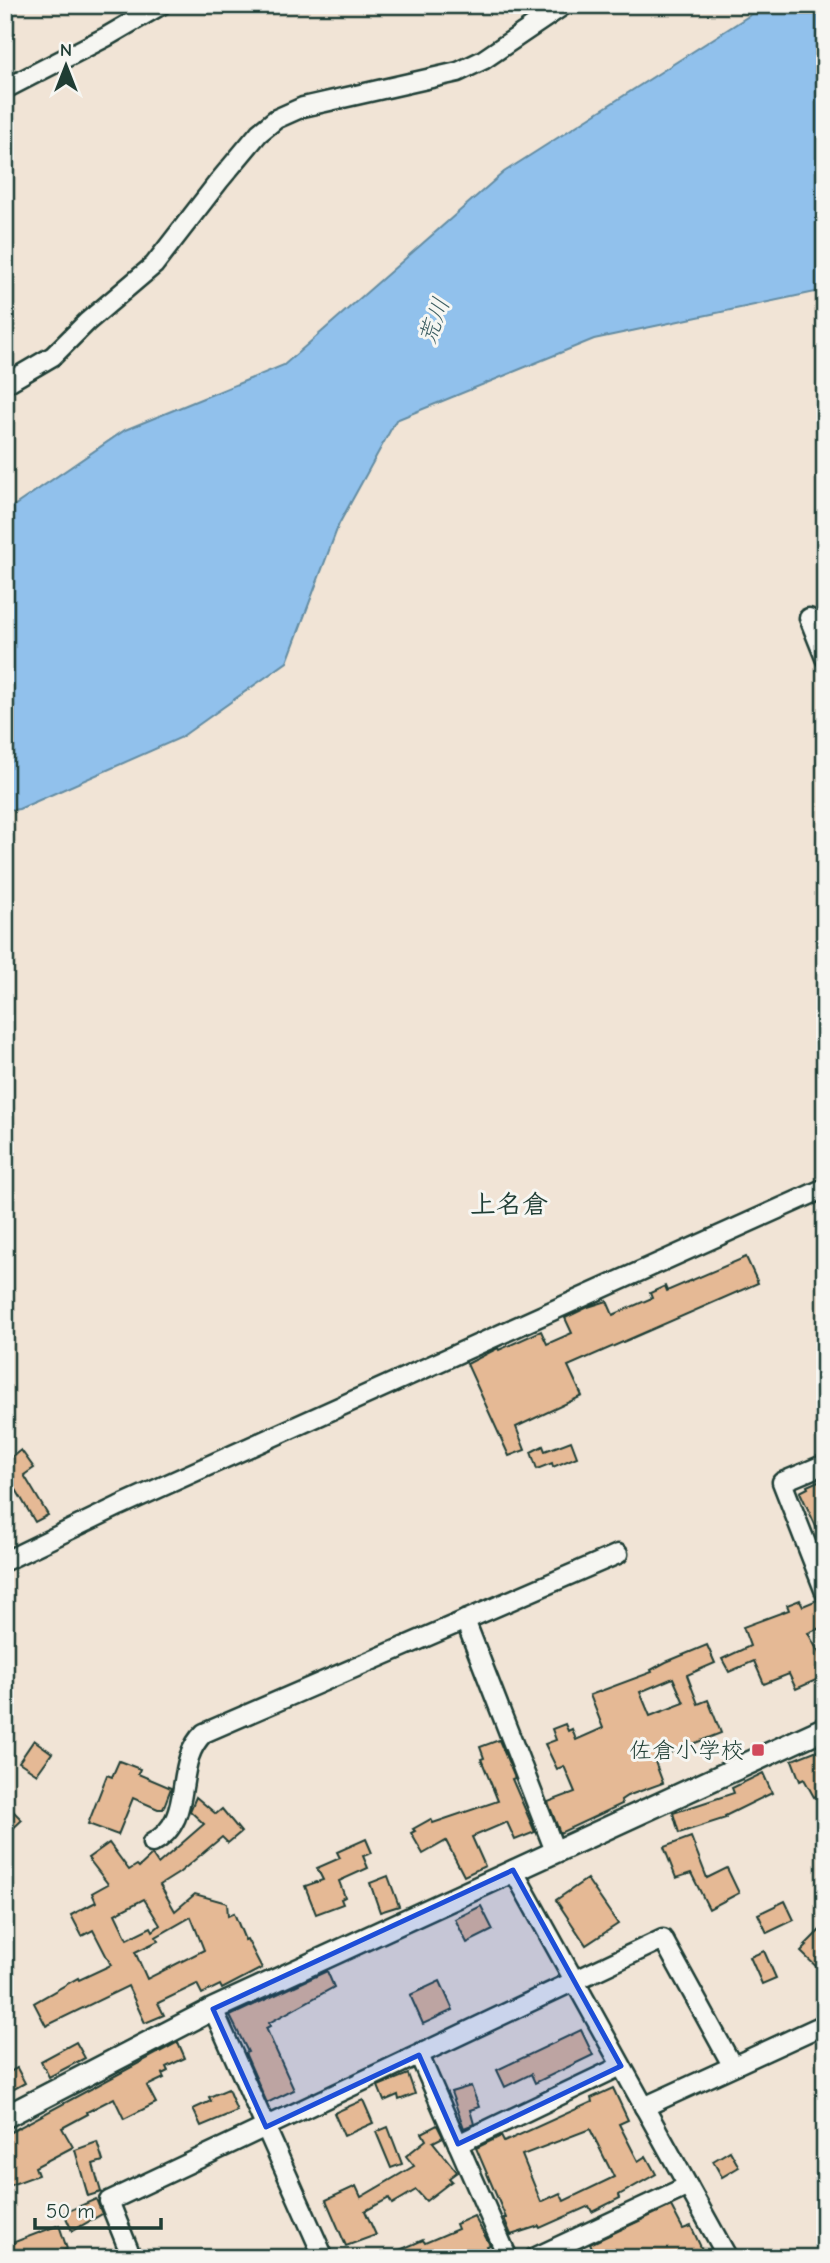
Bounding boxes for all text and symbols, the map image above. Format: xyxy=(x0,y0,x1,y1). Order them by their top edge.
north arrow xyxy=(32,32,102,102)
text: N xyxy=(60,39,72,61)
water label: 荒川 xyxy=(413,294,455,348)
district label: 上名倉 xyxy=(470,1190,548,1220)
place label: 佐倉小学校 xyxy=(629,1737,744,1764)
marker: 佐倉小学校 xyxy=(750,1742,766,1758)
scale bar xyxy=(35,2186,161,2230)
text: 50 m xyxy=(46,2199,95,2223)

